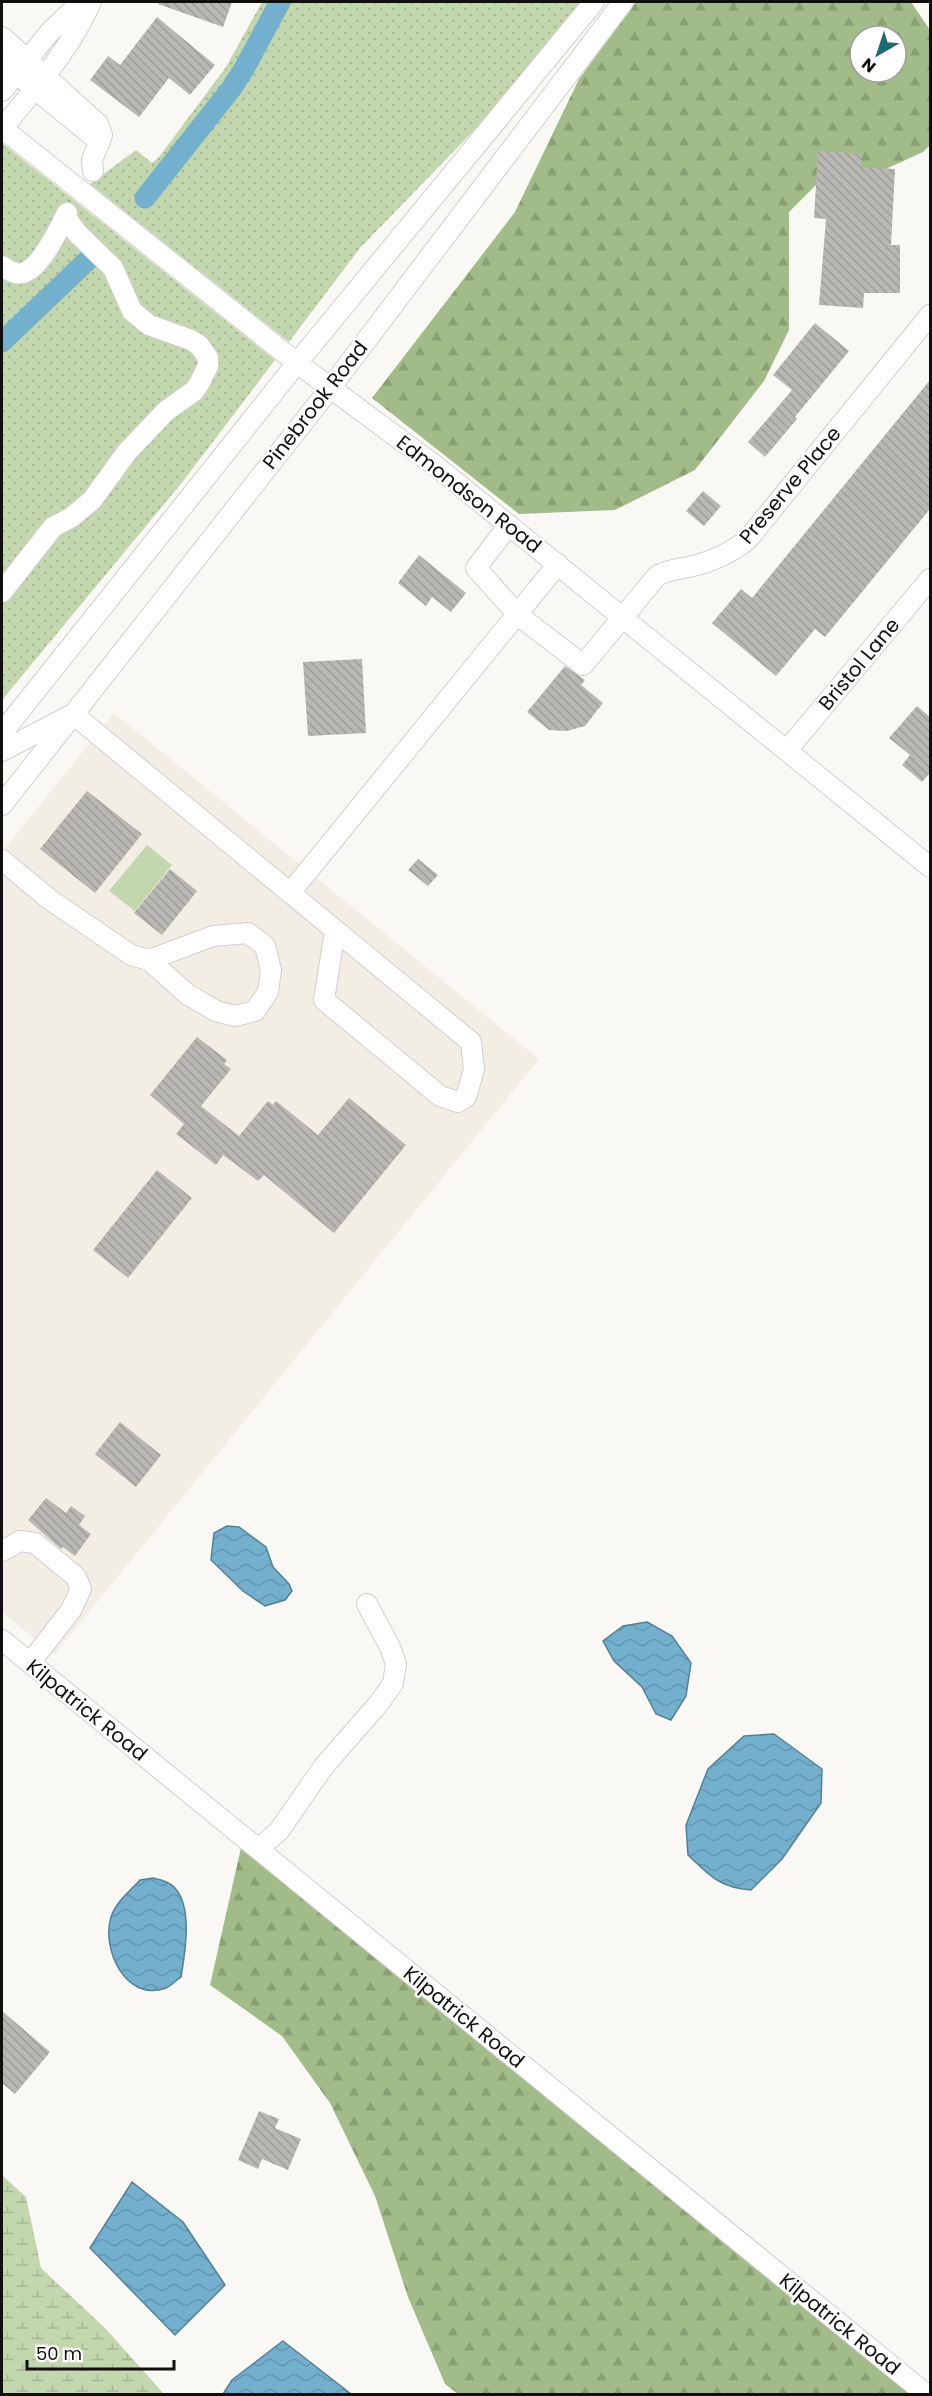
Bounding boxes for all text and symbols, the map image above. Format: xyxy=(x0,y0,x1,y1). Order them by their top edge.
north arrow xyxy=(848,24,908,84)
text: N xyxy=(857,53,881,78)
street label: Pinebrook Road xyxy=(256,335,374,475)
street label: Preserve Place xyxy=(733,420,847,550)
street label: Edmondson Road xyxy=(391,429,547,559)
street label: Bristol Lane xyxy=(812,612,906,716)
street label: Kilpatrick Road xyxy=(21,1652,153,1768)
street label: Kilpatrick Road xyxy=(398,1959,530,2075)
street label: Kilpatrick Road xyxy=(774,2266,906,2382)
scale bar xyxy=(27,2333,174,2371)
text: 50 m xyxy=(36,2341,82,2366)

